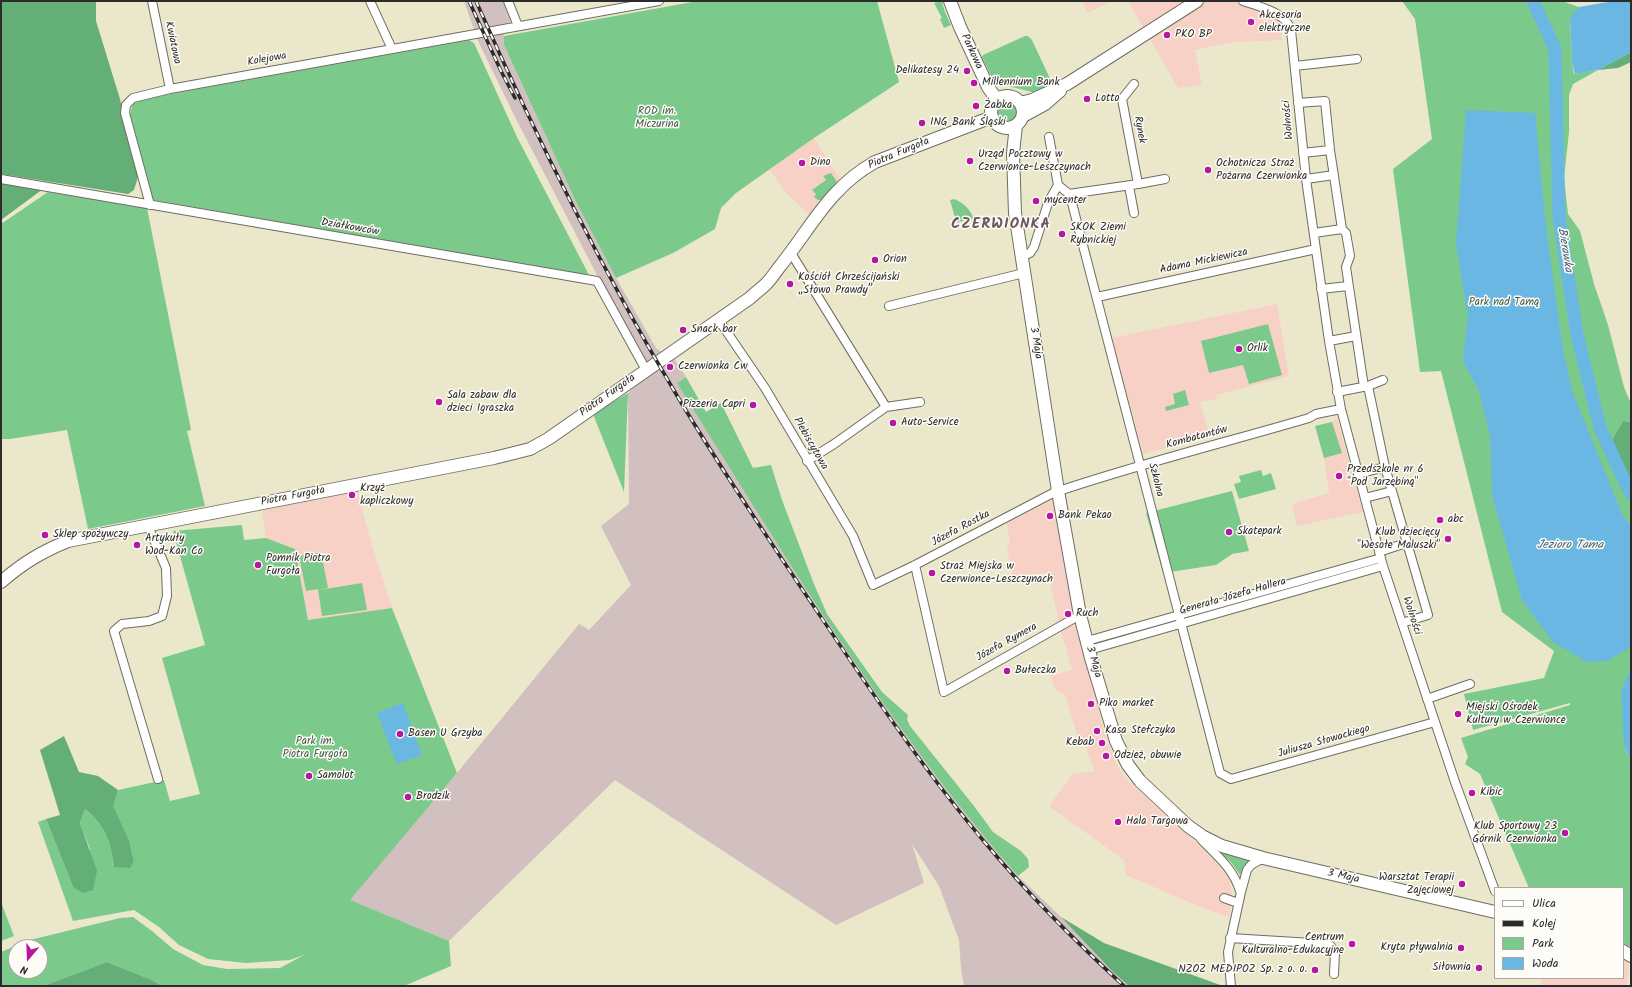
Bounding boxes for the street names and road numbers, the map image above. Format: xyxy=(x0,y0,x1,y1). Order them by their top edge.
street label: Kwiatowa xyxy=(161,20,183,66)
street label: Parkowa xyxy=(957,32,985,72)
street label: Kolejowa xyxy=(246,50,288,70)
street label: Wolności xyxy=(1281,100,1297,140)
street label: Rynek xyxy=(1130,115,1148,145)
street label: Piotra Furgoła xyxy=(866,135,932,173)
street label: Działkowców xyxy=(320,216,380,240)
street label: Adama Mickiewicza xyxy=(1159,246,1249,278)
street label: 3 Maja xyxy=(1026,326,1044,360)
street label: Piotra Furgoła xyxy=(578,372,638,420)
street label: Plebiscytowa xyxy=(790,415,830,473)
street label: Kombatantów xyxy=(1165,423,1229,453)
street label: Szkolna xyxy=(1144,462,1166,498)
street label: Piotra Furgoła xyxy=(260,484,326,510)
street label: Józefa Rostka xyxy=(930,508,992,550)
street label: Generała Józefa Hallera xyxy=(1178,575,1288,619)
street label: Wolności xyxy=(1399,595,1423,637)
street label: Józefa Rymera xyxy=(974,621,1040,665)
street label: 3 Maja xyxy=(1082,645,1104,679)
street label: Juliusza Słowackiego xyxy=(1276,723,1372,761)
street label: 3 Maja xyxy=(1326,867,1360,887)

